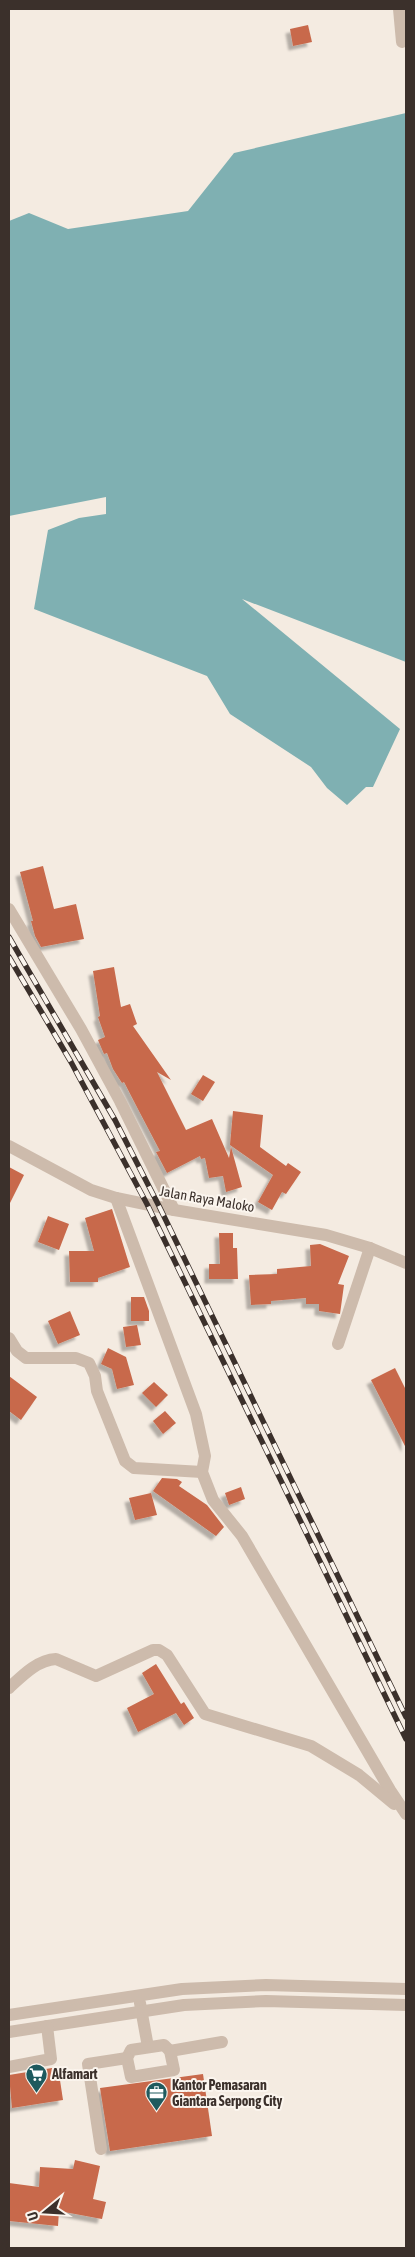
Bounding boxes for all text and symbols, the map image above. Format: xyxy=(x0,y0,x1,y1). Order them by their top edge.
street label: Jalan Raya Maloko xyxy=(158,1183,256,1215)
supermarket icon: Alfamart xyxy=(24,2062,48,2093)
place label: Alfamart xyxy=(51,2066,98,2082)
place label: Kantor Pemasaran Giantara Serpong City xyxy=(172,2077,283,2109)
office icon: Kantor Pemasaran Giantara Serpong City xyxy=(144,2081,168,2112)
north arrow xyxy=(20,2187,70,2237)
text: U xyxy=(24,2210,42,2222)

